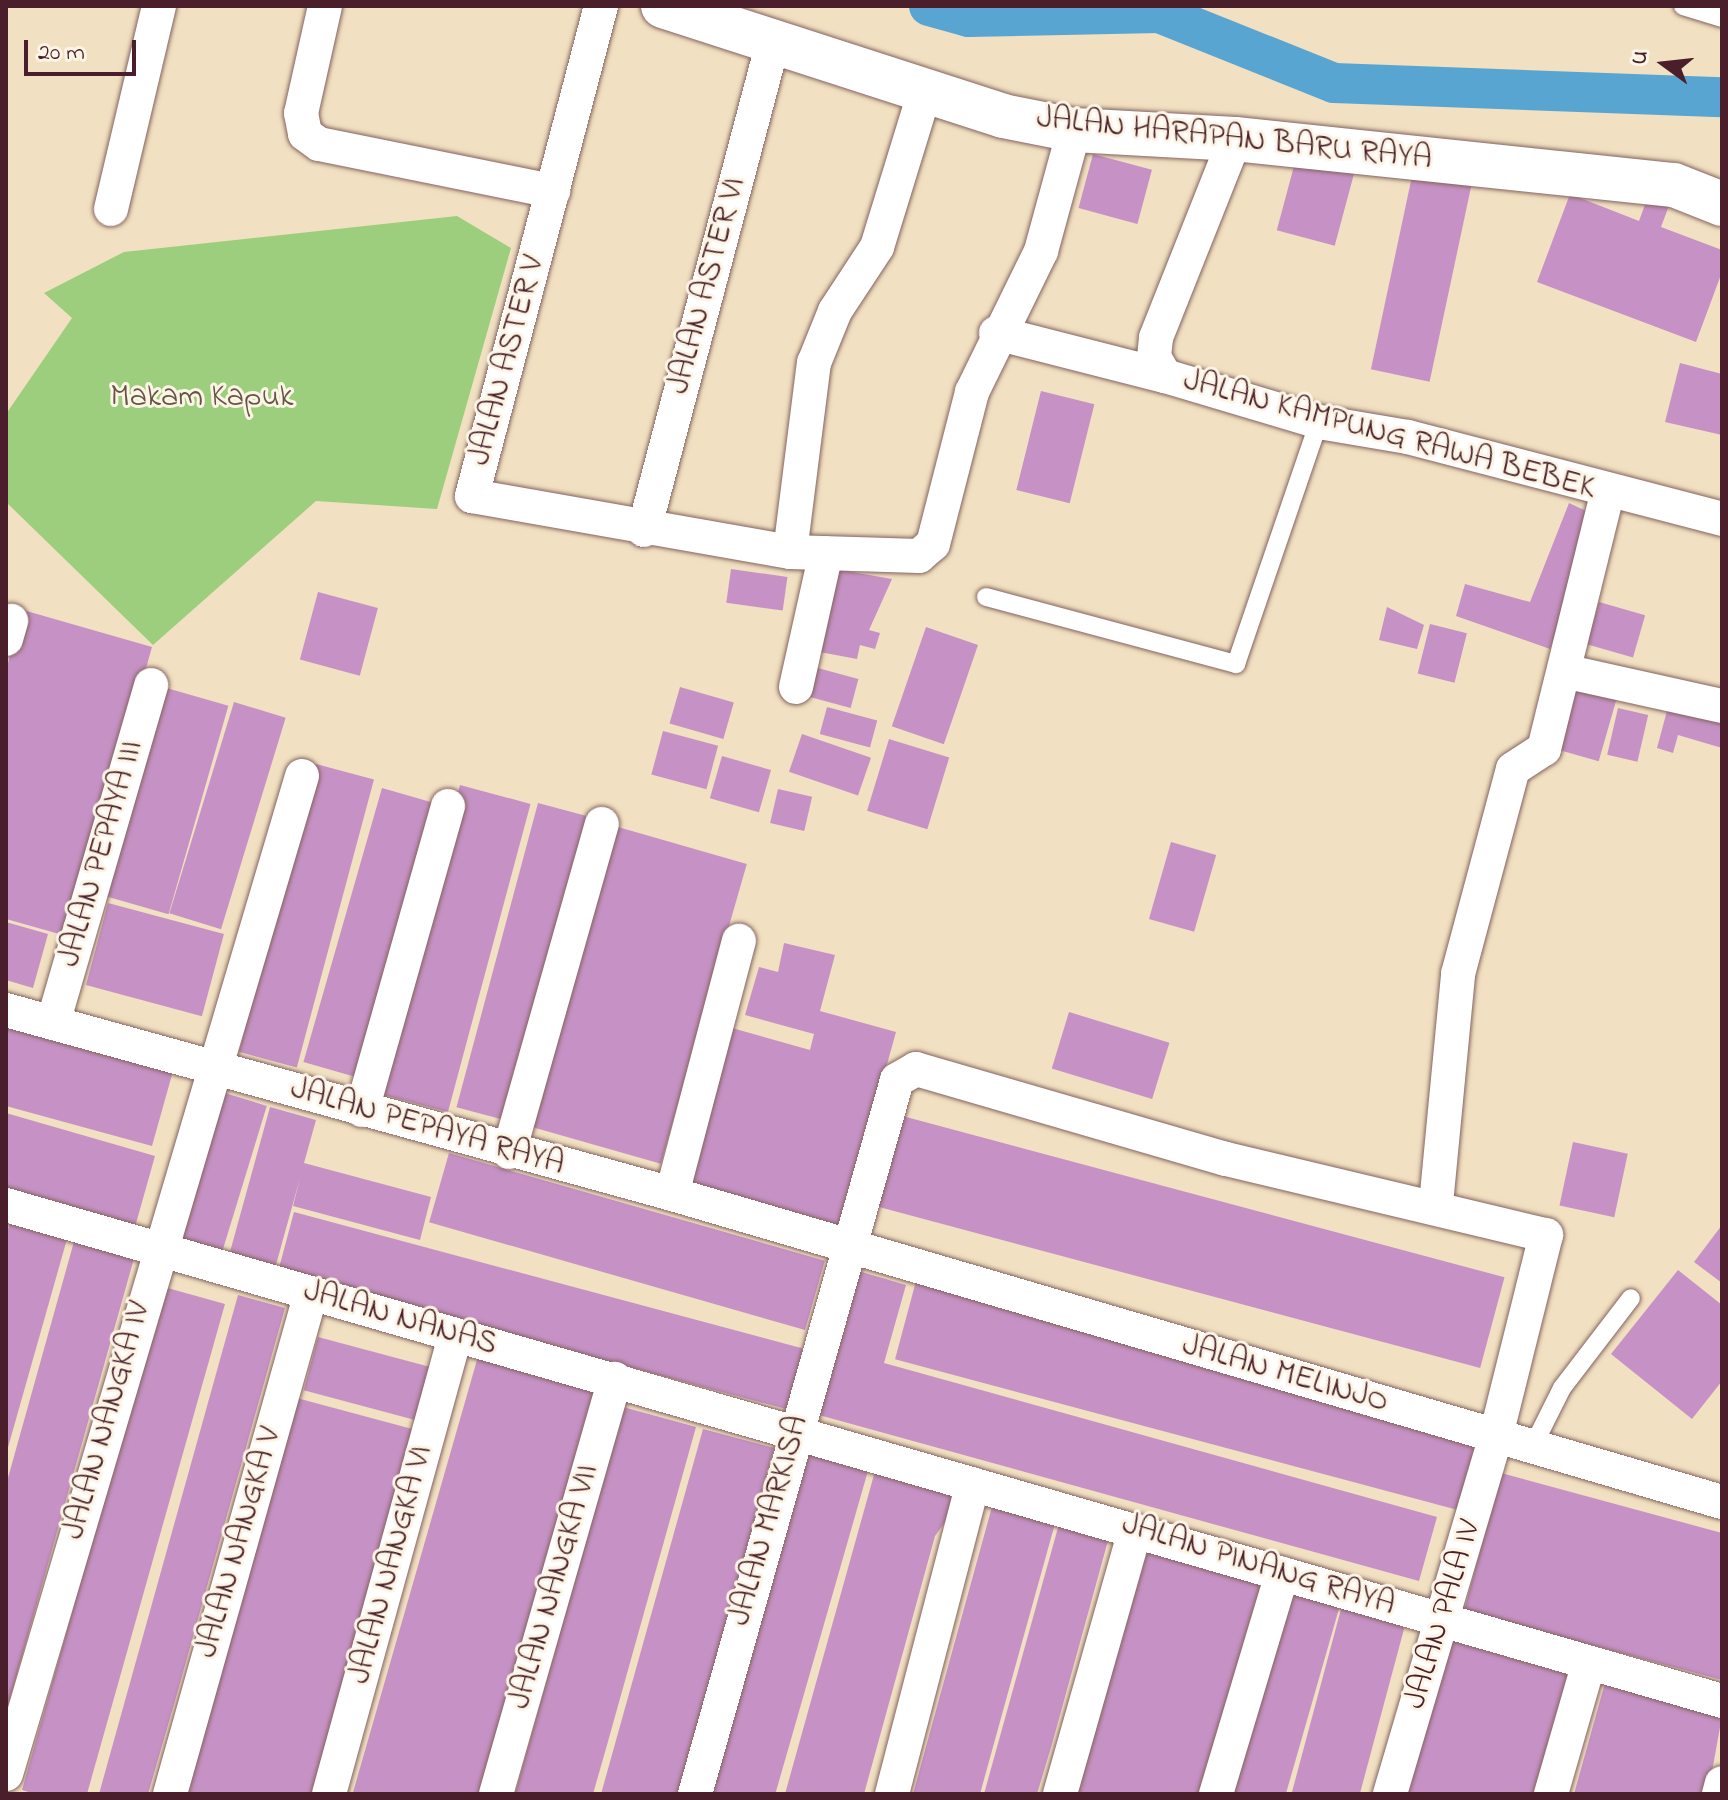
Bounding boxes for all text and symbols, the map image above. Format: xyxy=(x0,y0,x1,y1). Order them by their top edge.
scale bar xyxy=(28,24,140,74)
north arrow xyxy=(1624,24,1704,104)
text: 20 m xyxy=(38,36,85,71)
text: U xyxy=(1624,47,1658,69)
street label: JALAN HARAPAN BARU RAYA xyxy=(1035,100,1433,180)
street label: JALAN ASTER VI xyxy=(661,173,755,399)
street label: JALAN ASTER V xyxy=(462,252,554,470)
street label: JALAN KAMPUNG RAWA BEBEK xyxy=(1179,362,1599,510)
park label: Makam Kapuk xyxy=(110,379,294,417)
street label: JALAN PEPAYA III xyxy=(51,736,153,972)
street label: JALAN PEPAYA RAYA xyxy=(286,1071,568,1185)
street label: JALAN NANAS xyxy=(299,1273,501,1365)
street label: JALAN NANGKA IV xyxy=(56,1298,160,1544)
street label: JALAN MELINJO xyxy=(1177,1327,1393,1423)
street label: JALAN MARKISA xyxy=(722,1412,818,1630)
street label: JALAN NANGKA V xyxy=(189,1423,291,1663)
street label: JALAN NANGKA VI xyxy=(342,1442,442,1688)
street label: JALAN NANGKA VII xyxy=(502,1460,608,1714)
street label: JALAN PINANG RAYA xyxy=(1117,1506,1399,1626)
street label: JALAN PALA IV xyxy=(1397,1516,1491,1714)

